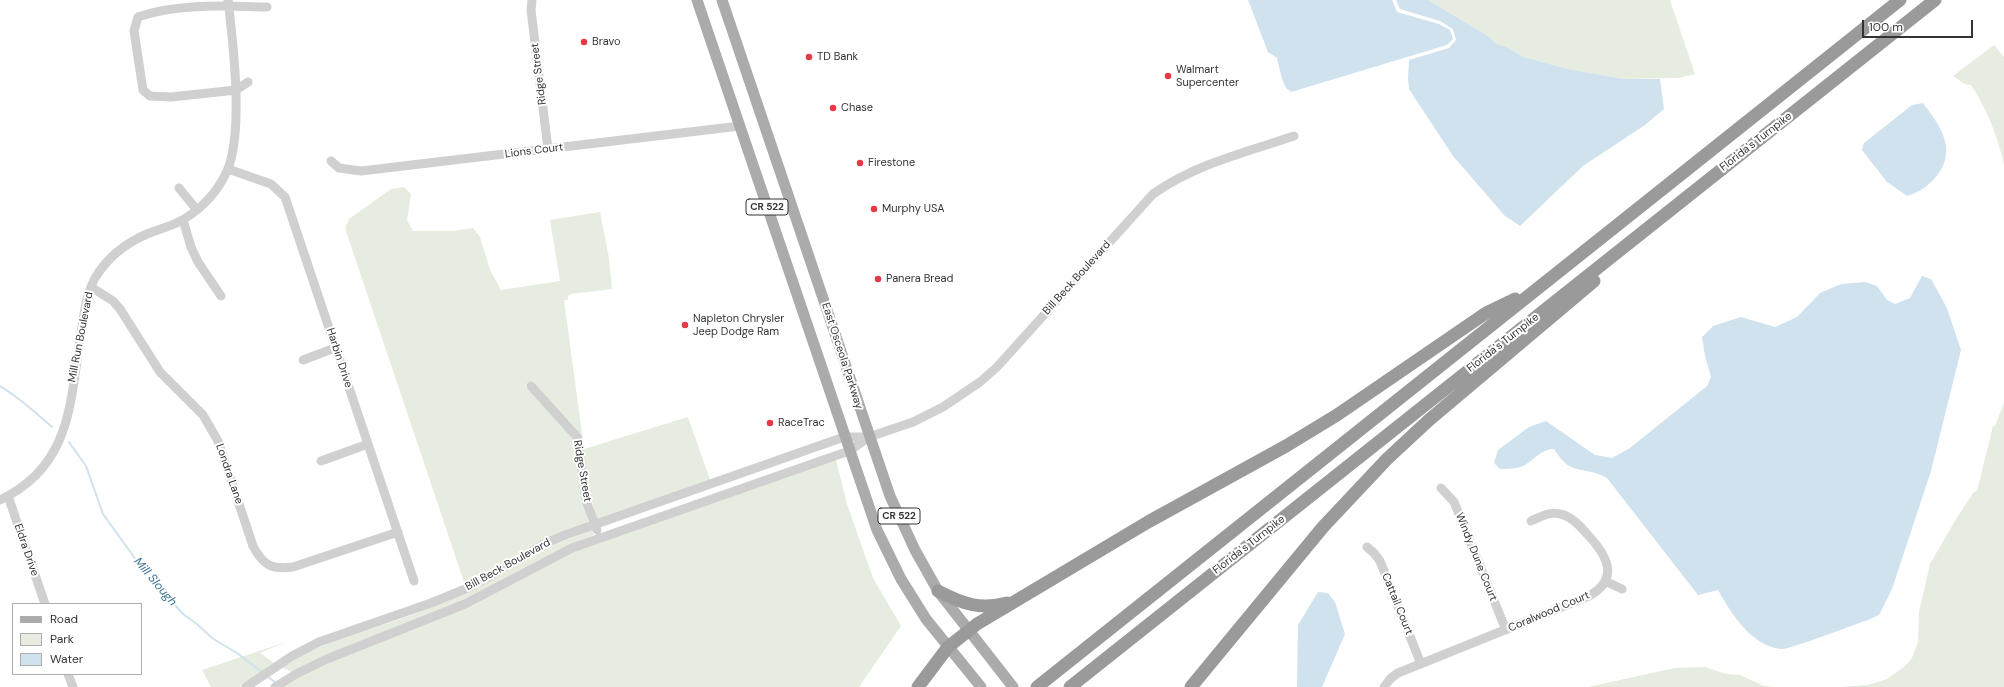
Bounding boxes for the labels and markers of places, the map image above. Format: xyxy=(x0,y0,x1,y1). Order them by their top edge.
place label: Bravo xyxy=(592,35,621,49)
marker: Bravo xyxy=(579,37,589,47)
place label: TD Bank xyxy=(817,50,858,64)
marker: TD Bank xyxy=(804,52,814,62)
place label: Walmart Supercenter xyxy=(1176,63,1239,89)
marker: Walmart Supercenter xyxy=(1163,71,1173,81)
place label: Chase xyxy=(841,101,873,115)
marker: Chase xyxy=(828,103,838,113)
place label: Firestone xyxy=(868,156,915,170)
marker: Firestone xyxy=(855,158,865,168)
place label: Murphy USA xyxy=(882,202,945,216)
marker: Murphy USA xyxy=(869,204,879,214)
place label: Panera Bread xyxy=(886,272,953,286)
marker: Panera Bread xyxy=(873,274,883,284)
place label: Napleton Chrysler Jeep Dodge Ram xyxy=(693,312,784,338)
marker: Napleton Chrysler Jeep Dodge Ram xyxy=(680,320,690,330)
place label: RaceTrac xyxy=(778,416,825,430)
marker: RaceTrac xyxy=(765,418,775,428)

